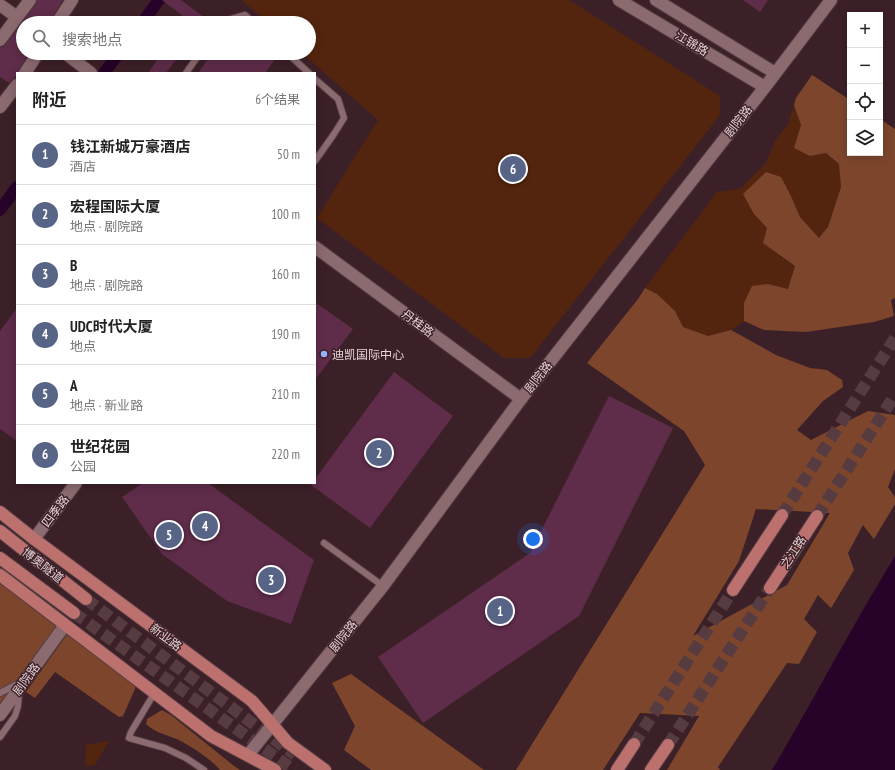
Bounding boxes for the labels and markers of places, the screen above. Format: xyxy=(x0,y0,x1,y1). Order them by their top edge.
pin: 6 xyxy=(500,154,526,184)
place label: 迪凯国际中心 xyxy=(332,347,404,362)
marker: 迪凯国际中心 xyxy=(319,349,329,359)
pin: 2 xyxy=(366,438,392,468)
pin: 4 xyxy=(192,511,218,541)
pin: 5 xyxy=(156,520,182,550)
pin: 3 xyxy=(258,565,284,595)
pin: 1 xyxy=(487,596,513,626)

